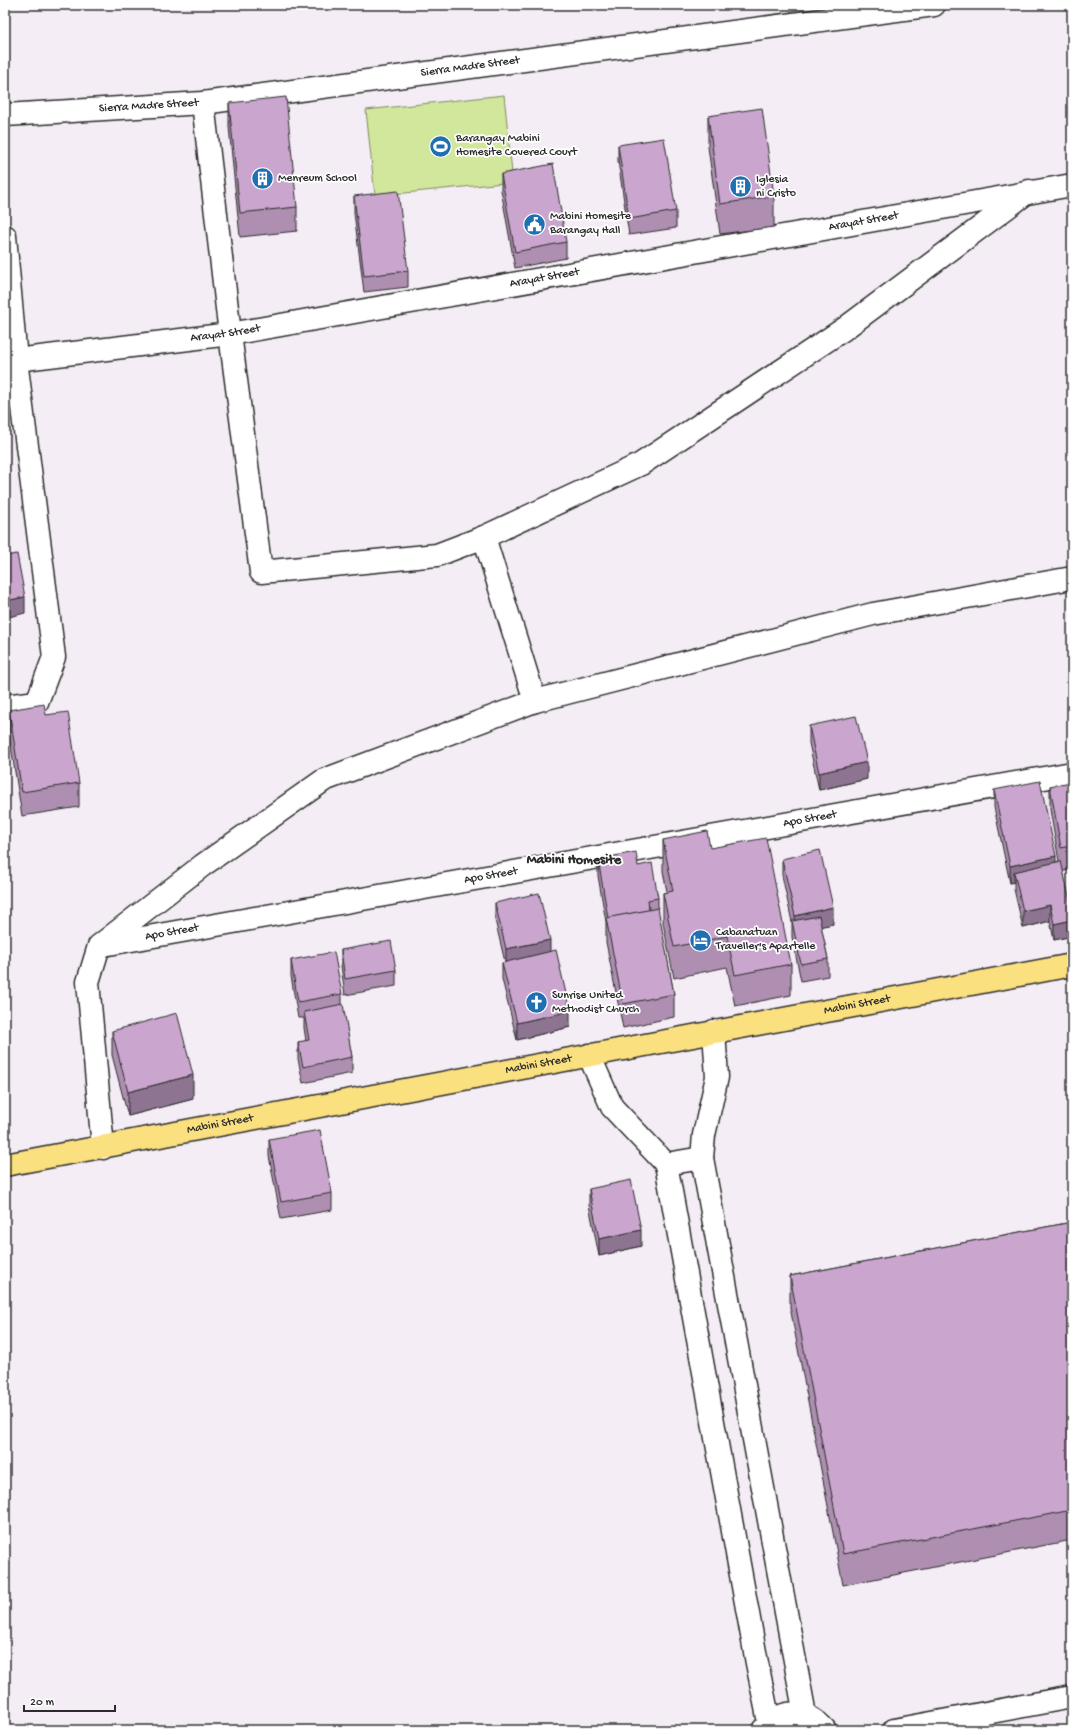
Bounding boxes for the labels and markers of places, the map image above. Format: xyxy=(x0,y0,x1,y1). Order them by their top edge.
place label: Barangay Mabini Homesite Covered Court xyxy=(455,132,578,160)
sports icon: Barangay Mabini Homesite Covered Court xyxy=(427,133,453,159)
building icon: Menreum School xyxy=(250,166,276,192)
place label: Menreum School xyxy=(278,172,357,186)
place label: Iglesia ni Cristo xyxy=(756,173,796,201)
building icon: Iglesia ni Cristo xyxy=(728,174,754,200)
place label: Mabini Homesite Barangay Hall xyxy=(549,210,632,238)
public building icon: Mabini Homesite Barangay Hall xyxy=(521,211,547,237)
place label: Cabanatuan Traveller's Apartelle xyxy=(715,926,816,954)
hotel icon: Cabanatuan Traveller's Apartelle xyxy=(688,927,714,953)
place label: Sunrise United Methodist Church xyxy=(552,989,640,1017)
church icon: Sunrise United Methodist Church xyxy=(523,990,549,1016)

